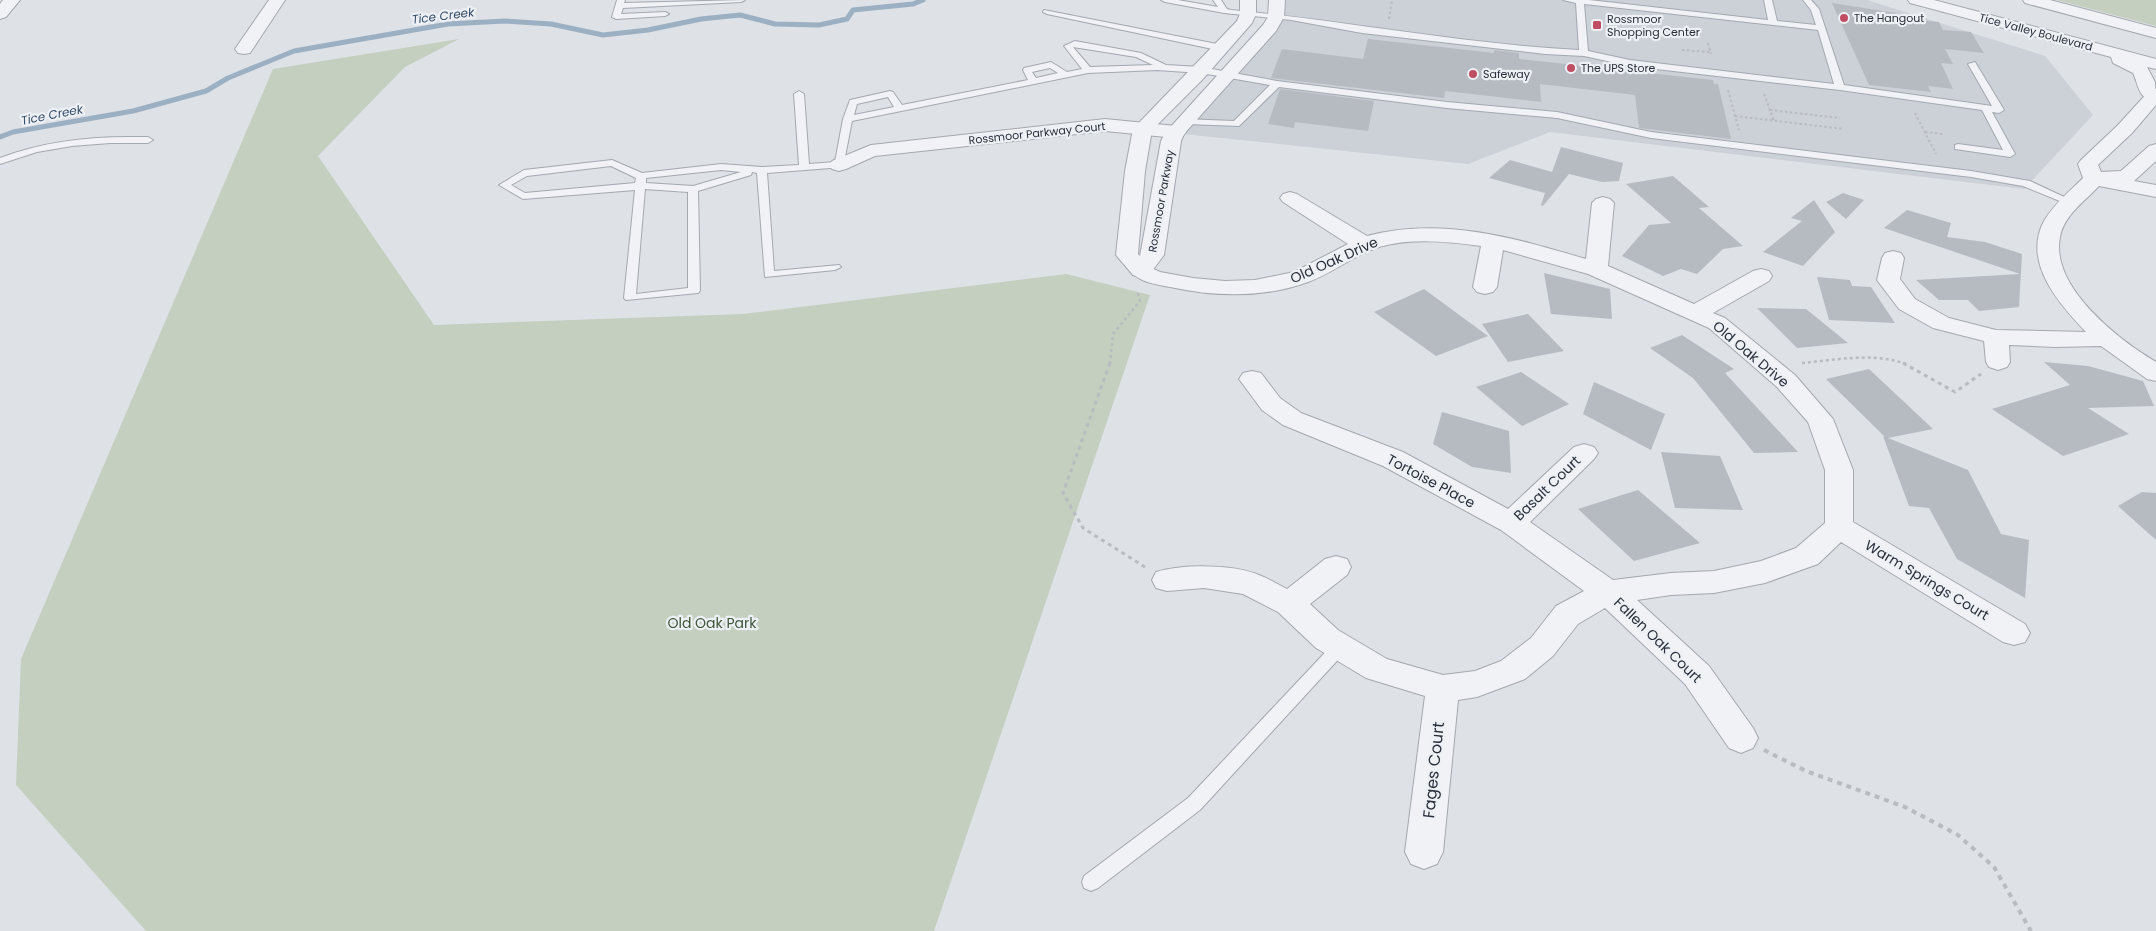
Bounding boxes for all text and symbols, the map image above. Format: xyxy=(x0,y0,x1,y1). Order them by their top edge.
water label: Tice Creek xyxy=(411,3,476,28)
street label: Tice Valley Boulevard xyxy=(1978,9,2094,55)
place label: The Hangout xyxy=(1854,10,1924,26)
place label: Rossmoor Shopping Center xyxy=(1607,11,1700,40)
marker: The Hangout xyxy=(1838,12,1850,24)
marker: Rossmoor Shopping Center xyxy=(1591,19,1603,31)
place label: The UPS Store xyxy=(1581,60,1656,76)
marker: The UPS Store xyxy=(1565,62,1577,74)
place label: Safeway xyxy=(1483,66,1531,82)
marker: Safeway xyxy=(1467,68,1479,80)
water label: Tice Creek xyxy=(20,100,85,129)
street label: Rossmoor Parkway Court xyxy=(968,118,1106,148)
street label: Rossmoor Parkway xyxy=(1144,148,1178,254)
street label: Old Oak Drive xyxy=(1287,232,1381,288)
street label: Old Oak Drive xyxy=(1709,316,1794,392)
street label: Tortoise Place xyxy=(1383,449,1479,513)
street label: Basalt Court xyxy=(1509,451,1585,525)
street label: Warm Springs Court xyxy=(1861,535,1993,625)
street label: Fallen Oak Court xyxy=(1610,593,1706,687)
park label: Old Oak Park xyxy=(667,613,757,633)
street label: Fages Court xyxy=(1417,721,1450,819)

